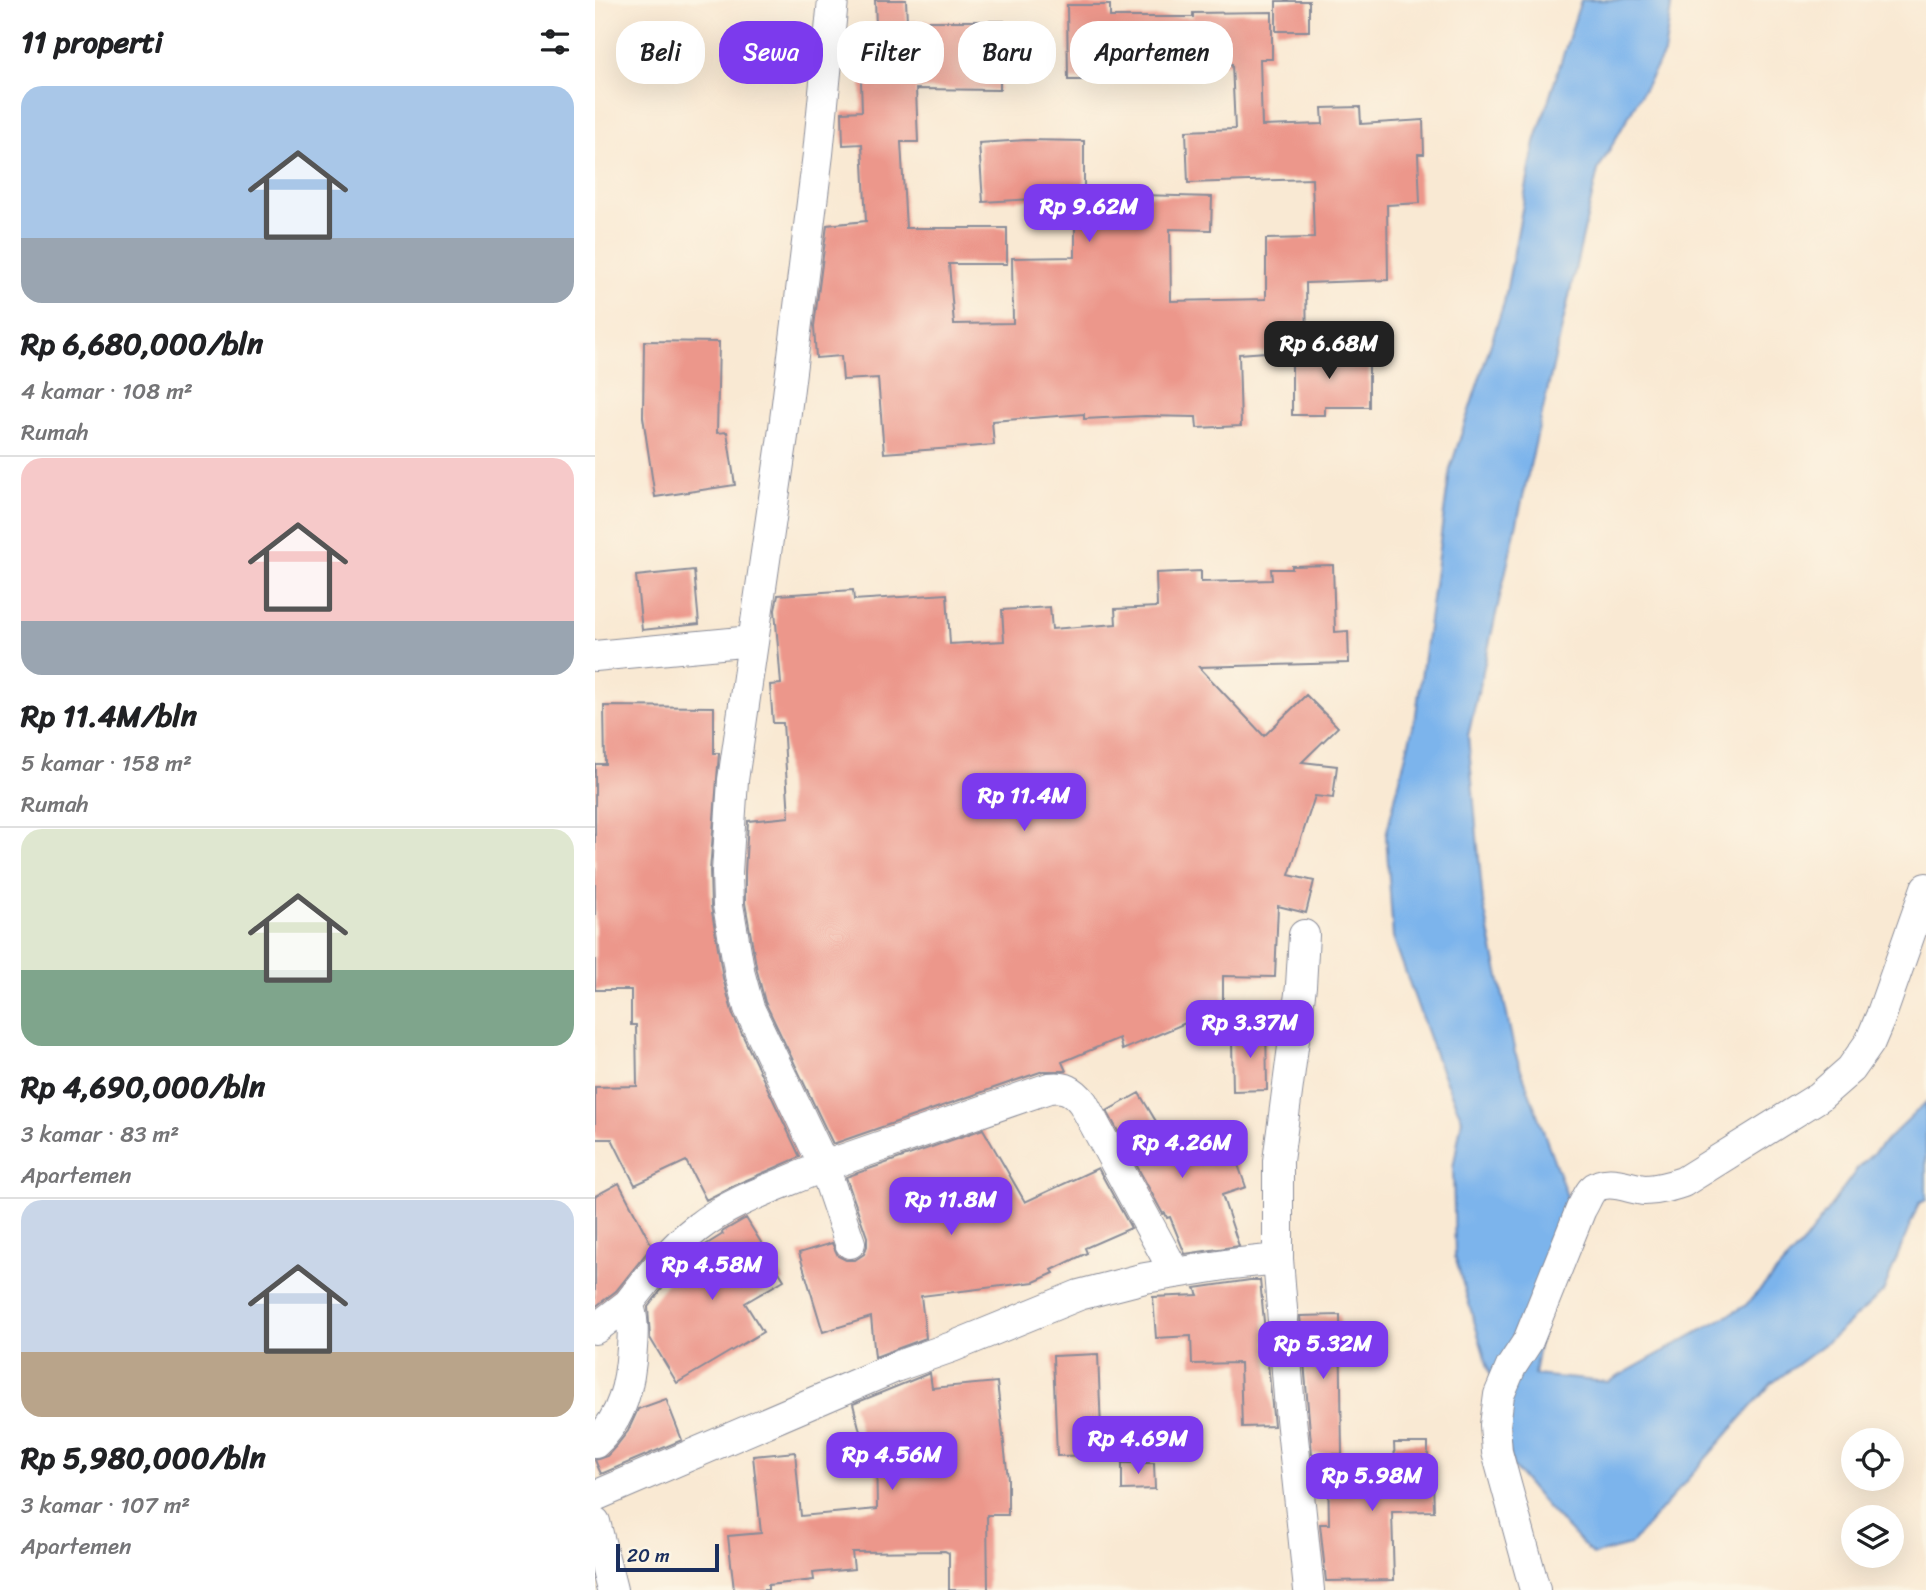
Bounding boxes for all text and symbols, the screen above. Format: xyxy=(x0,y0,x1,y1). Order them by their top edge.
text: 11 properti xyxy=(21,15,163,69)
chip: Beli xyxy=(616,21,705,84)
chip: Sewa xyxy=(719,21,823,84)
chip: Filter xyxy=(837,21,944,84)
chip: Baru xyxy=(958,21,1056,84)
chip: Apartemen xyxy=(1070,21,1233,84)
icon: filters xyxy=(536,23,574,61)
icon: home xyxy=(235,132,361,258)
pin: Rp 9.62M xyxy=(1017,184,1161,244)
text: Rp 9.62M xyxy=(1040,186,1138,227)
text: Rp 6,680,000/bln xyxy=(21,317,263,371)
pin: Rp 6.68M xyxy=(1257,322,1401,381)
text: Rp 6.68M xyxy=(1280,323,1378,364)
text: 4 kamar · 108 m² xyxy=(21,371,193,412)
text: Rumah xyxy=(21,412,89,453)
icon: home xyxy=(235,504,361,630)
text: Rp 11.4M/bln xyxy=(21,689,197,743)
text: 5 kamar · 158 m² xyxy=(21,743,192,784)
pin: Rp 11.4M xyxy=(952,774,1096,833)
text: Rp 11.4M xyxy=(978,775,1070,816)
text: Rumah xyxy=(21,784,89,825)
icon: home xyxy=(235,875,361,1001)
pin: Rp 3.37M xyxy=(1178,1000,1322,1060)
text: Rp 3.37M xyxy=(1202,1002,1298,1043)
text: Rp 4,690,000/bln xyxy=(21,1060,265,1114)
text: 3 kamar · 83 m² xyxy=(21,1114,179,1155)
pin: Rp 4.26M xyxy=(1110,1120,1254,1180)
text: Rp 4.26M xyxy=(1133,1122,1231,1163)
text: Apartemen xyxy=(21,1155,131,1196)
pin: Rp 11.8M xyxy=(879,1178,1023,1237)
text: Rp 11.8M xyxy=(905,1179,997,1220)
pin: Rp 4.58M xyxy=(640,1242,784,1302)
text: Rp 4.58M xyxy=(662,1244,762,1285)
icon: home xyxy=(235,1246,361,1372)
pin: Rp 5.32M xyxy=(1251,1322,1395,1381)
text: Rp 5.32M xyxy=(1274,1323,1372,1364)
pin: Rp 4.69M xyxy=(1066,1416,1210,1476)
text: Rp 4.69M xyxy=(1088,1418,1188,1459)
map controls xyxy=(1841,1428,1904,1568)
button: locate xyxy=(1841,1428,1904,1491)
text: Rp 5,980,000/bln xyxy=(21,1431,266,1485)
pin: Rp 4.56M xyxy=(820,1432,964,1492)
text: Rp 4.56M xyxy=(842,1434,942,1475)
pin: Rp 5.98M xyxy=(1300,1454,1444,1513)
text: Rp 5.98M xyxy=(1322,1455,1422,1496)
text: 3 kamar · 107 m² xyxy=(21,1485,190,1526)
button: layers xyxy=(1841,1505,1904,1568)
text: Apartemen xyxy=(21,1526,131,1567)
text: 20 m xyxy=(627,1539,670,1572)
scale bar xyxy=(616,1541,719,1573)

